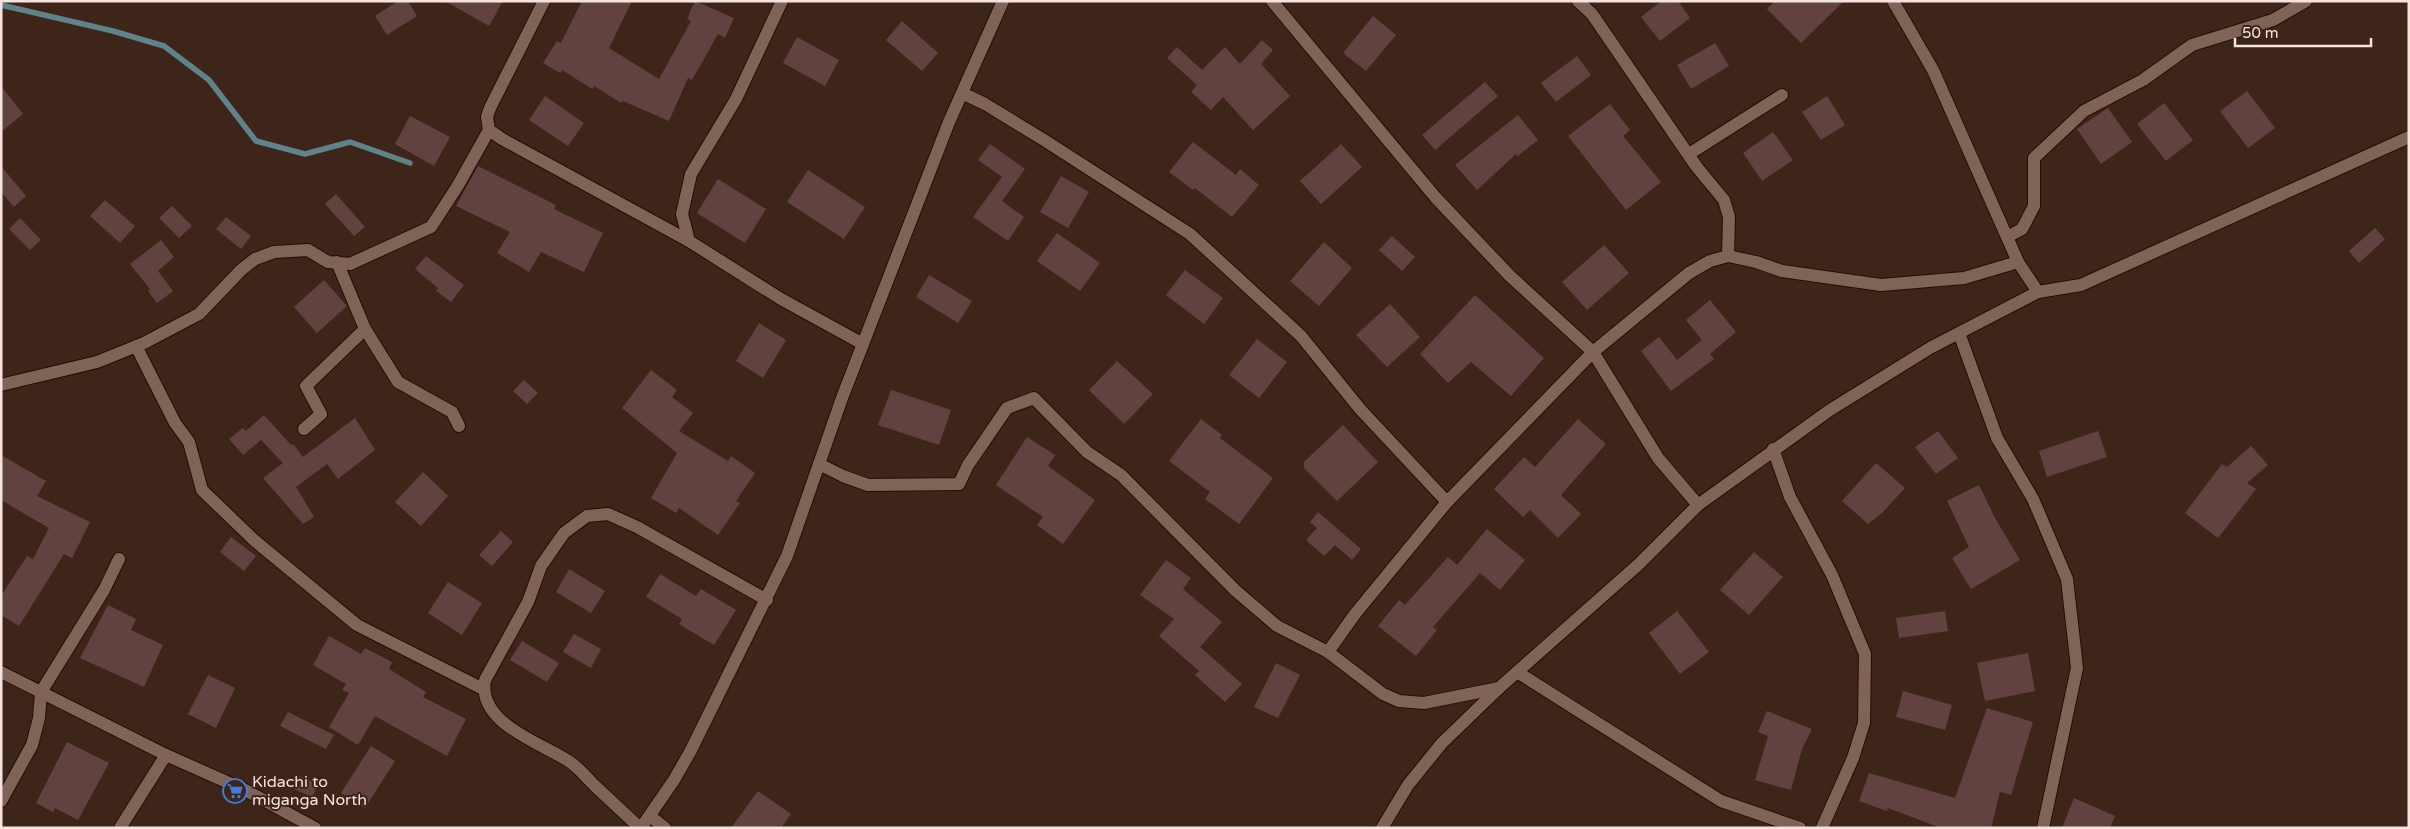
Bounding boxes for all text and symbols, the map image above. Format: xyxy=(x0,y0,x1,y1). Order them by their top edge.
scale bar xyxy=(2235,15,2371,47)
text: 50 m xyxy=(2242,24,2279,42)
place label: Kidachi to miganga North xyxy=(252,772,367,810)
supermarket icon: Kidachi to miganga North xyxy=(222,778,248,804)

